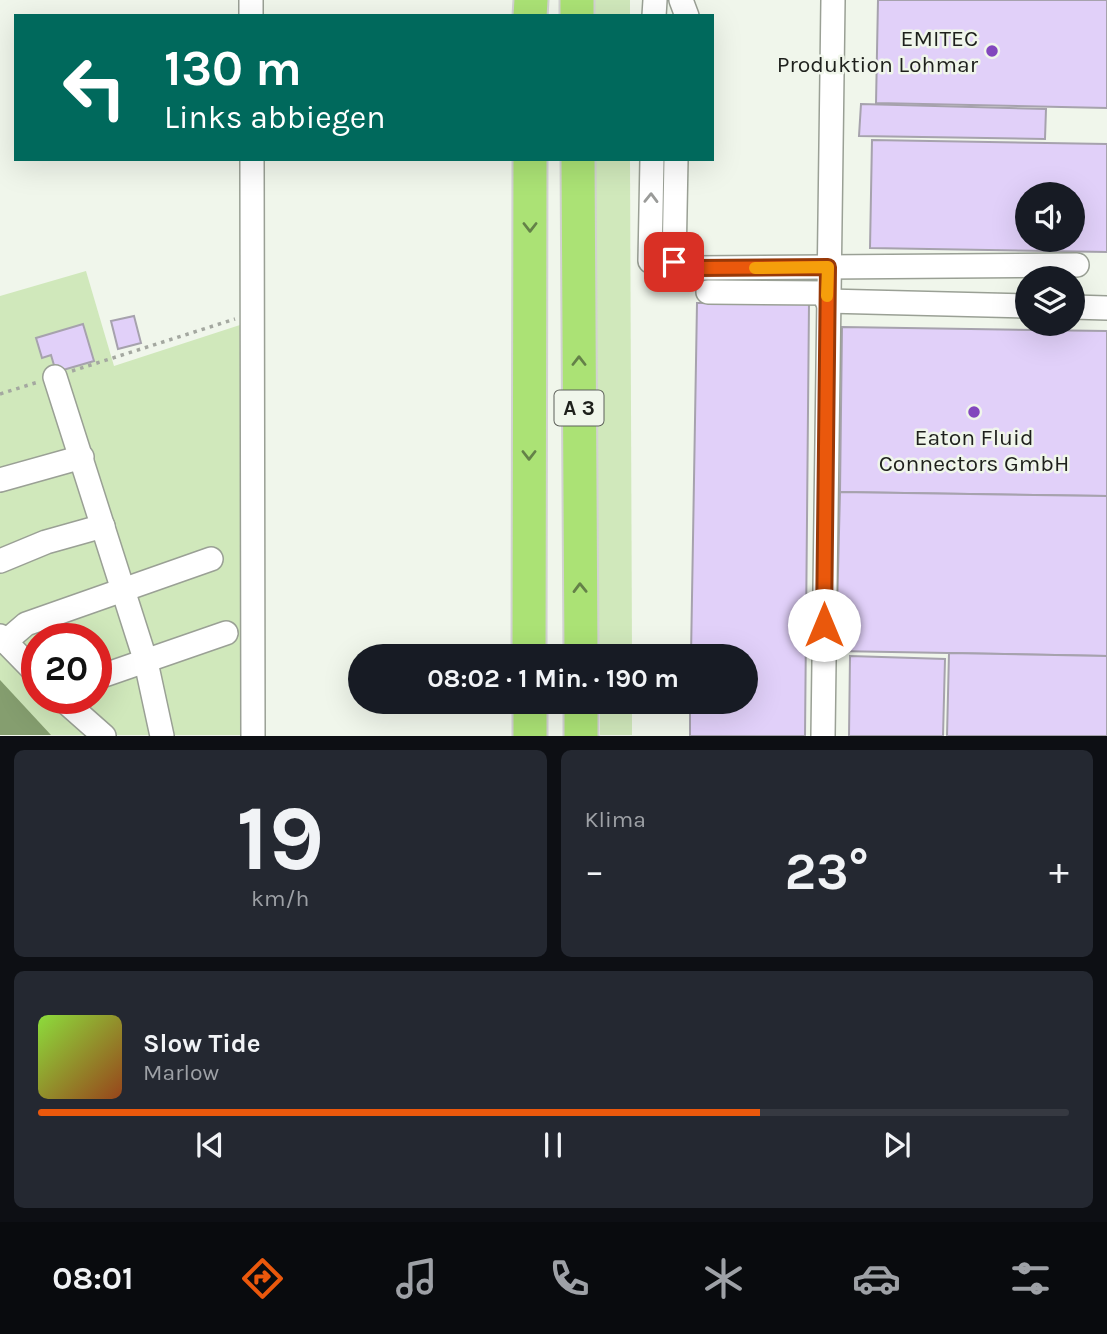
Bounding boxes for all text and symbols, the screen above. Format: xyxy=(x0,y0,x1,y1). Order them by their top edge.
place label: EMITEC Produktion Lohmar xyxy=(777,25,979,78)
text: 130 m xyxy=(164,40,302,97)
icon: left xyxy=(49,42,140,133)
marker: EMITEC Produktion Lohmar xyxy=(984,43,1000,59)
text: Links abbiegen xyxy=(164,99,386,136)
map controls xyxy=(1015,182,1085,336)
button: sound xyxy=(1015,182,1085,252)
one-way arrow xyxy=(643,193,659,203)
one-way arrow xyxy=(522,223,538,233)
pin xyxy=(644,232,704,292)
icon: arrive xyxy=(655,243,693,281)
button: layers xyxy=(1015,266,1085,336)
one-way arrow xyxy=(571,355,586,366)
road number: A 3 xyxy=(554,390,604,426)
marker: Eaton Fluid Connectors GmbH xyxy=(966,404,982,420)
place label: Eaton Fluid Connectors GmbH xyxy=(879,424,1069,477)
one-way arrow xyxy=(521,450,537,461)
one-way arrow xyxy=(572,582,588,593)
position arrow xyxy=(787,588,861,662)
speed limit sign: 20 xyxy=(21,623,112,714)
text: 08:02 · 1 Min. · 190 m xyxy=(427,663,679,694)
text: 19 xyxy=(236,786,324,892)
text: Klima xyxy=(585,806,646,833)
text: 23° xyxy=(785,841,869,902)
text: − xyxy=(585,849,604,894)
text: + xyxy=(1049,849,1069,894)
text: km/h xyxy=(251,885,309,912)
text: Slow Tide xyxy=(143,1028,261,1059)
text: Marlow xyxy=(143,1059,219,1086)
icon: previous xyxy=(191,1126,229,1164)
icon: pause xyxy=(534,1126,572,1164)
icon: next xyxy=(878,1126,916,1164)
icon: directions xyxy=(238,1254,287,1303)
icon: music xyxy=(392,1254,441,1303)
icon: phone xyxy=(545,1254,594,1303)
icon: climate xyxy=(699,1254,748,1303)
icon: car xyxy=(852,1254,901,1303)
icon: filters xyxy=(1006,1254,1055,1303)
text: 08:01 xyxy=(52,1260,133,1297)

